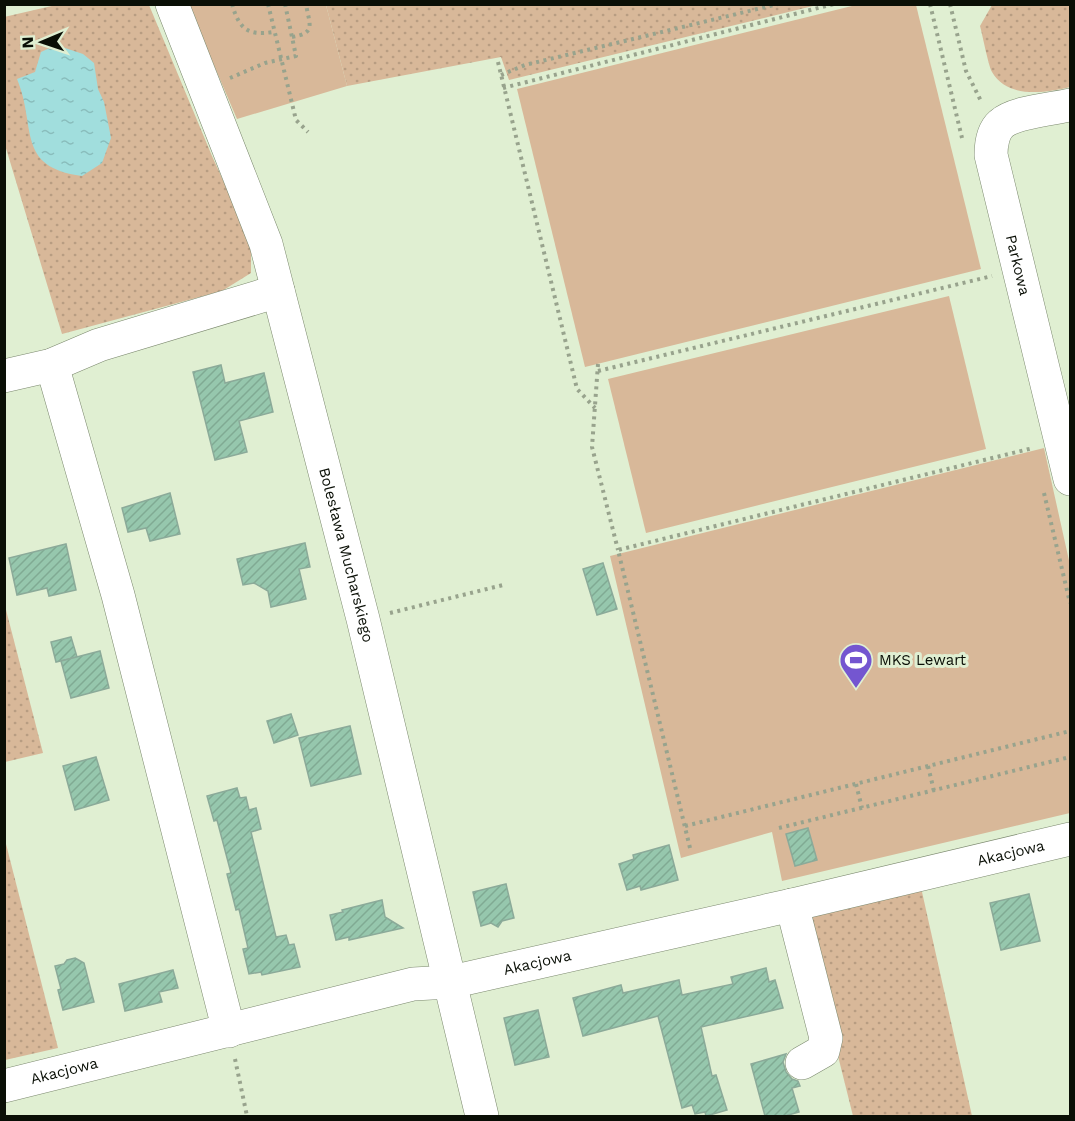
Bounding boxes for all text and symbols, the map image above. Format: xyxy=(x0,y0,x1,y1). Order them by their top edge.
north arrow xyxy=(12,12,72,72)
text: N xyxy=(18,36,37,49)
street label: Parkowa xyxy=(1002,233,1034,298)
street label: Bolesława Mucharskiego xyxy=(315,466,377,644)
sports icon: MKS Lewart xyxy=(838,642,874,689)
place label: MKS Lewart xyxy=(879,651,967,669)
street label: Akacjowa xyxy=(975,836,1047,870)
street label: Akacjowa xyxy=(502,946,573,979)
street label: Akacjowa xyxy=(29,1054,100,1088)

